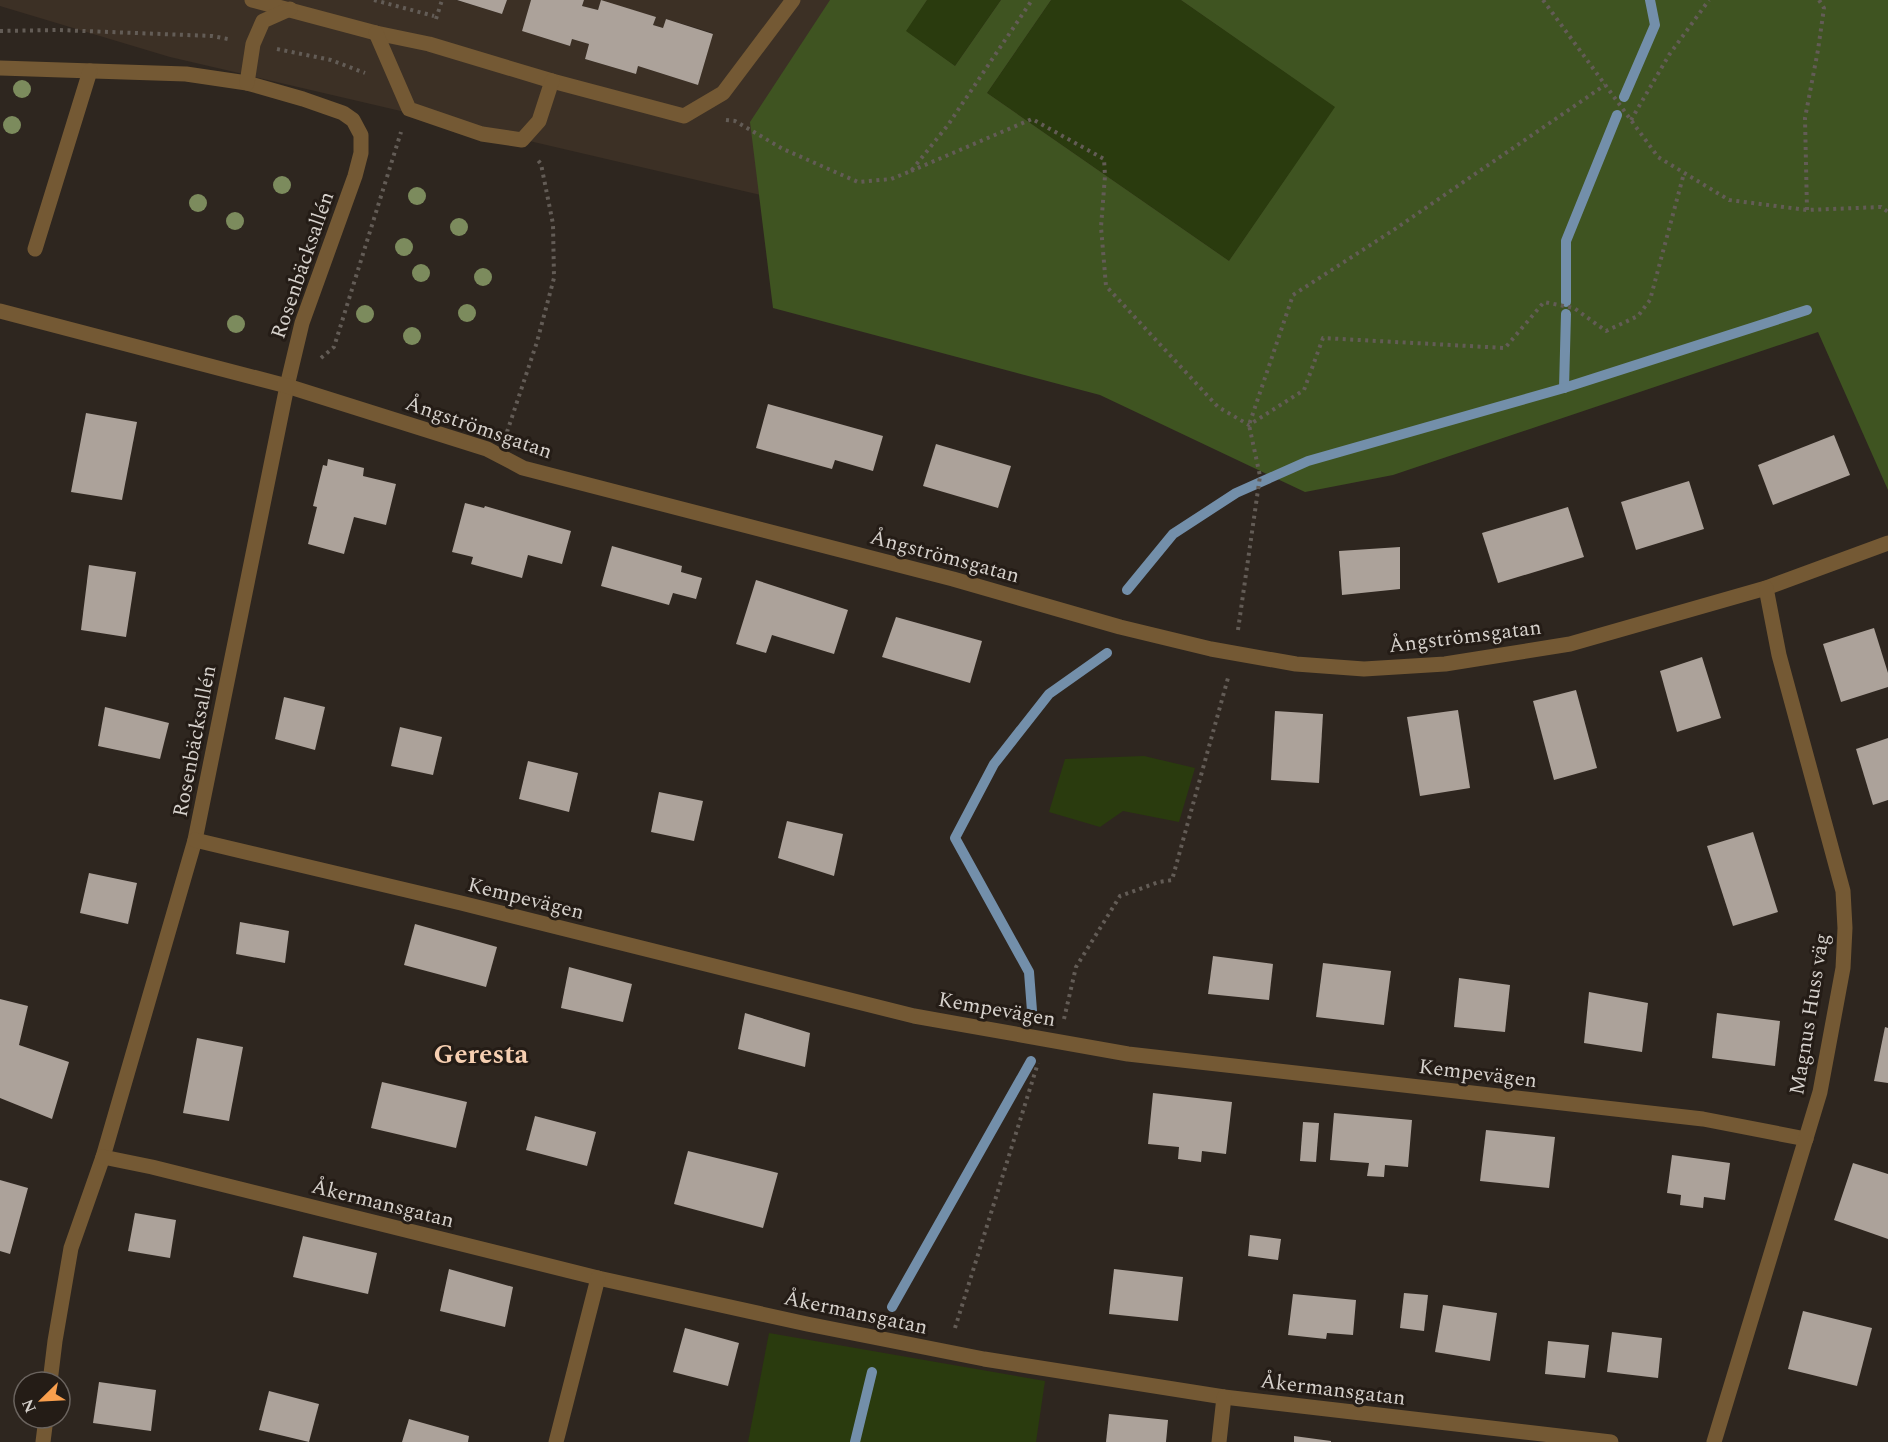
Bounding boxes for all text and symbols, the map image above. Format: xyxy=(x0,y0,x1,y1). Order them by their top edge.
street label: Rosenbäcksallén xyxy=(263,187,343,343)
street label: Ångströmsgatan xyxy=(401,388,557,468)
street label: Ångströmsgatan xyxy=(866,522,1023,592)
street label: Ångströmsgatan xyxy=(1387,612,1543,662)
street label: Rosenbäcksallén xyxy=(165,663,225,820)
street label: Kempevägen xyxy=(464,869,587,929)
street label: Magnus Huss väg xyxy=(1781,931,1839,1097)
street label: Kempevägen xyxy=(935,984,1058,1036)
district label: Geresta xyxy=(433,1034,529,1076)
street label: Kempevägen xyxy=(1417,1051,1539,1097)
street label: Åkermansgatan xyxy=(308,1171,458,1237)
street label: Åkermansgatan xyxy=(781,1282,931,1344)
street label: Åkermansgatan xyxy=(1258,1365,1407,1415)
north arrow xyxy=(12,1370,72,1430)
text: N xyxy=(16,1395,43,1417)

